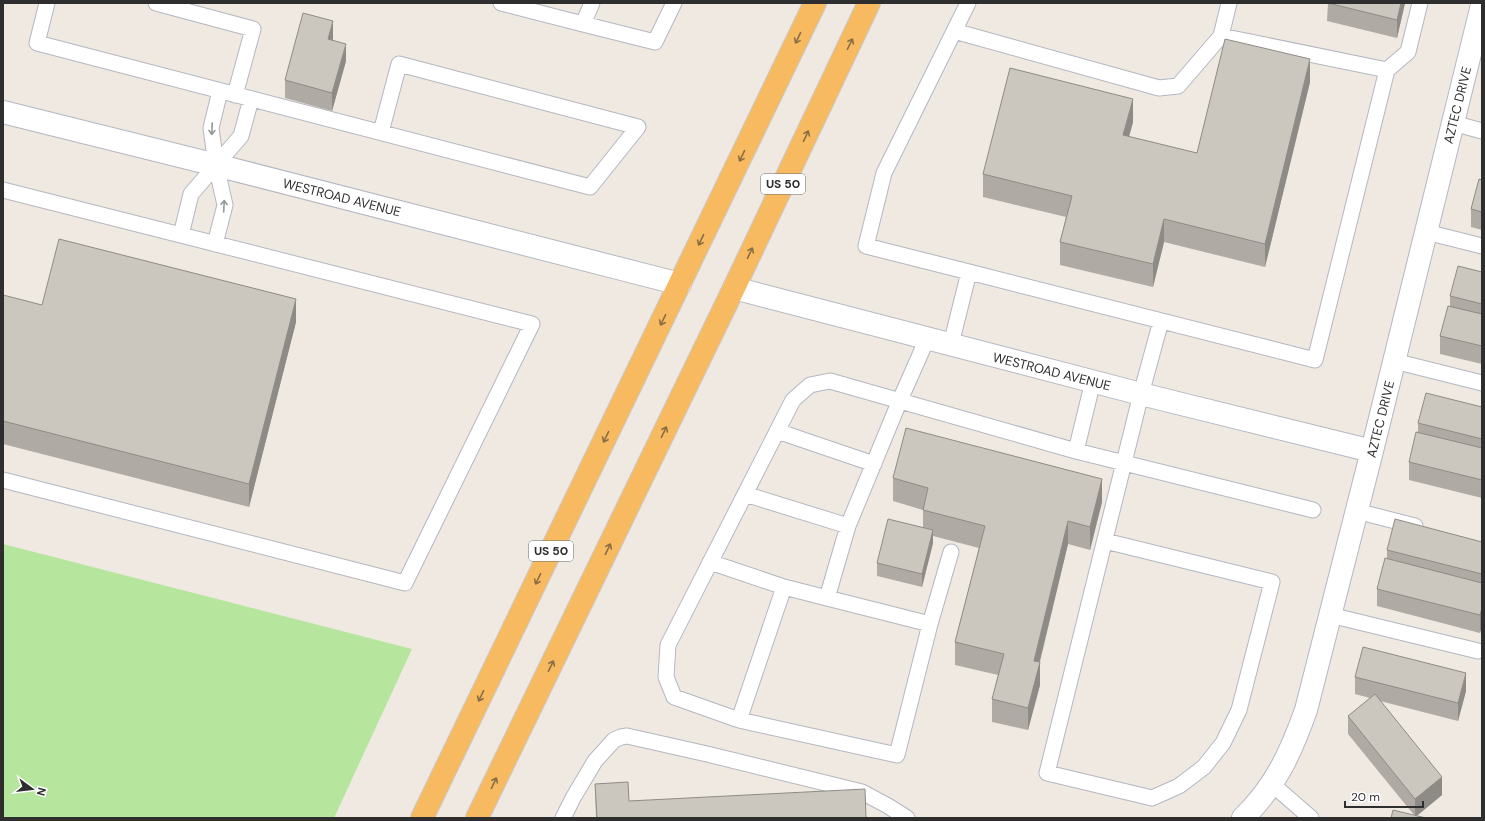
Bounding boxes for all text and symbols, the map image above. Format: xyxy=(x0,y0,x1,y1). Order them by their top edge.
one-way arrow xyxy=(794,32,801,44)
one-way arrow xyxy=(847,38,854,50)
street label: AZTEC DRIVE xyxy=(1440,65,1475,145)
one-way arrow xyxy=(208,122,216,135)
one-way arrow xyxy=(803,130,810,142)
one-way arrow xyxy=(738,149,745,161)
road number: US 50 xyxy=(761,174,805,194)
street label: WESTROAD AVENUE xyxy=(281,175,403,220)
one-way arrow xyxy=(220,200,227,213)
one-way arrow xyxy=(697,234,704,246)
one-way arrow xyxy=(747,247,754,259)
one-way arrow xyxy=(659,313,666,325)
street label: WESTROAD AVENUE xyxy=(991,349,1113,394)
street label: AZTEC DRIVE xyxy=(1363,379,1398,459)
one-way arrow xyxy=(661,426,668,438)
one-way arrow xyxy=(602,430,609,442)
road number: US 50 xyxy=(529,541,573,561)
one-way arrow xyxy=(605,543,612,555)
one-way arrow xyxy=(534,573,541,585)
one-way arrow xyxy=(548,660,555,672)
one-way arrow xyxy=(477,690,484,702)
north arrow xyxy=(12,769,52,809)
one-way arrow xyxy=(491,777,498,789)
scale bar xyxy=(1345,783,1423,809)
text: N xyxy=(34,786,49,797)
text: 20 m xyxy=(1351,789,1380,805)

